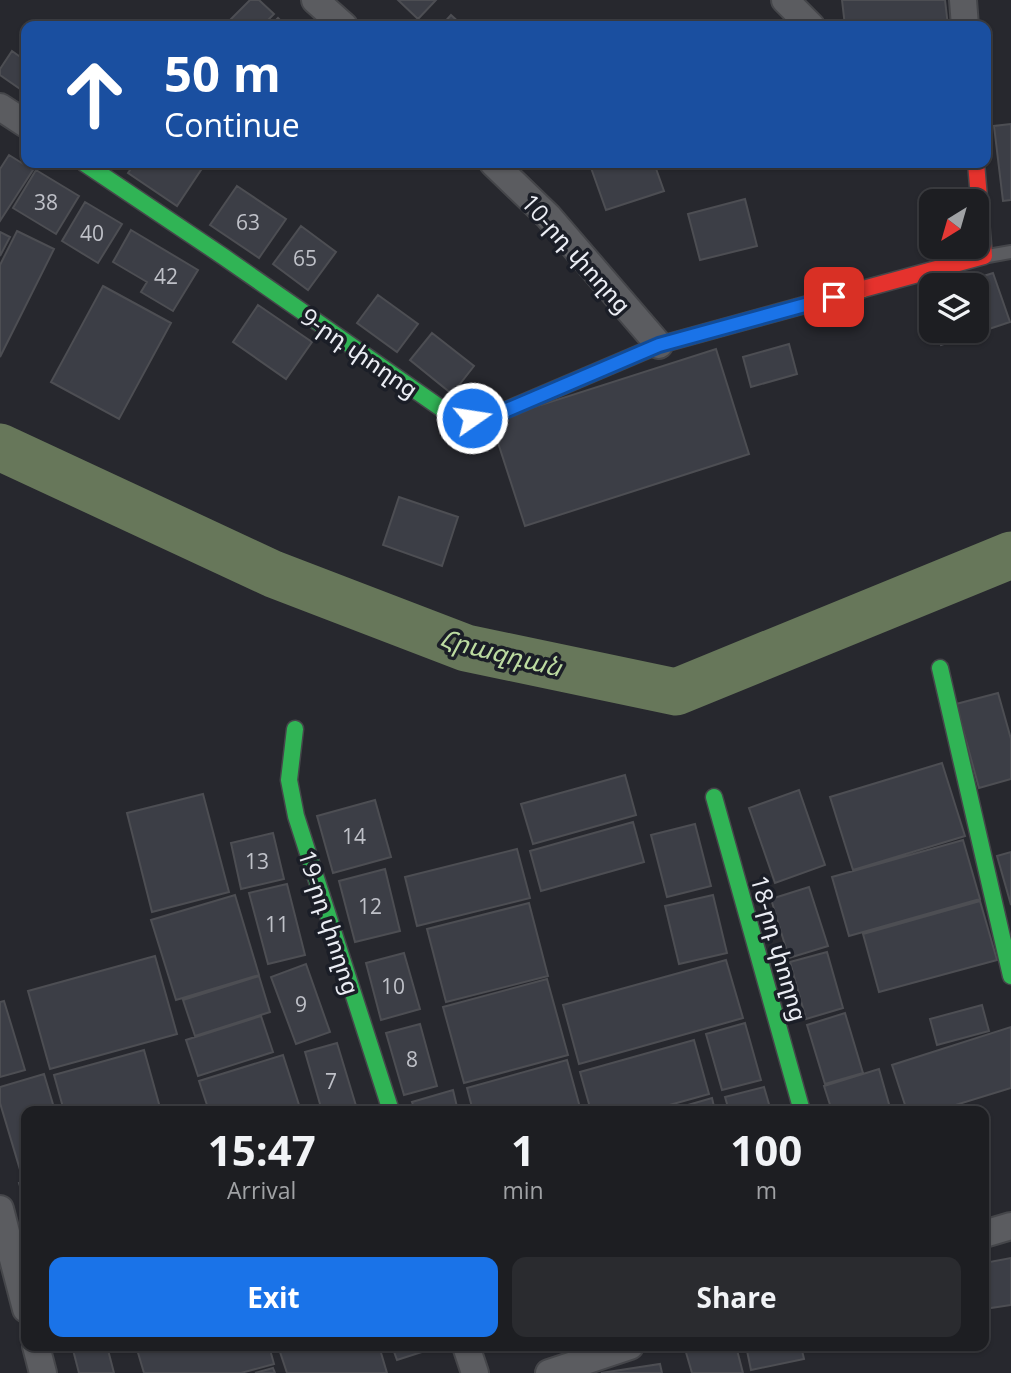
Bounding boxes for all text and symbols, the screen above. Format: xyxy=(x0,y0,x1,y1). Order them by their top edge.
text: 50 m xyxy=(164,40,281,106)
icon: ahead xyxy=(49,49,140,140)
text: Continue xyxy=(164,103,300,146)
street label: 10-րդ փողոց xyxy=(514,186,640,320)
house number: 38 xyxy=(34,188,58,216)
north arrow xyxy=(919,189,989,259)
map controls xyxy=(919,189,989,343)
house number: 63 xyxy=(236,208,260,236)
house number: 40 xyxy=(80,219,104,247)
house number: 65 xyxy=(293,244,317,272)
house number: 42 xyxy=(154,262,178,290)
pin xyxy=(804,267,864,327)
button: layers xyxy=(919,273,989,343)
icon: arrive xyxy=(815,278,853,316)
street label: 9-րդ փողոց xyxy=(295,299,425,405)
position arrow xyxy=(435,381,509,455)
water label: Հրազդան xyxy=(436,619,567,685)
house number: 14 xyxy=(342,822,366,850)
street label: 19-րդ փողոց xyxy=(291,845,369,999)
house number: 13 xyxy=(245,847,269,875)
street label: 18-րդ փողոց xyxy=(743,871,817,1025)
house number: 12 xyxy=(358,892,382,920)
house number: 11 xyxy=(265,910,289,938)
house number: 10 xyxy=(381,972,405,1000)
house number: 9 xyxy=(295,990,307,1018)
house number: 8 xyxy=(406,1045,418,1073)
house number: 7 xyxy=(325,1067,337,1095)
text: 15:47 xyxy=(208,1121,316,1178)
text: 1 xyxy=(511,1121,535,1178)
text: 100 xyxy=(730,1121,802,1178)
text: Arrival xyxy=(227,1174,296,1206)
text: min xyxy=(502,1174,544,1206)
text: m xyxy=(756,1174,777,1206)
button: Exit xyxy=(49,1257,498,1337)
button: Share xyxy=(512,1257,961,1337)

